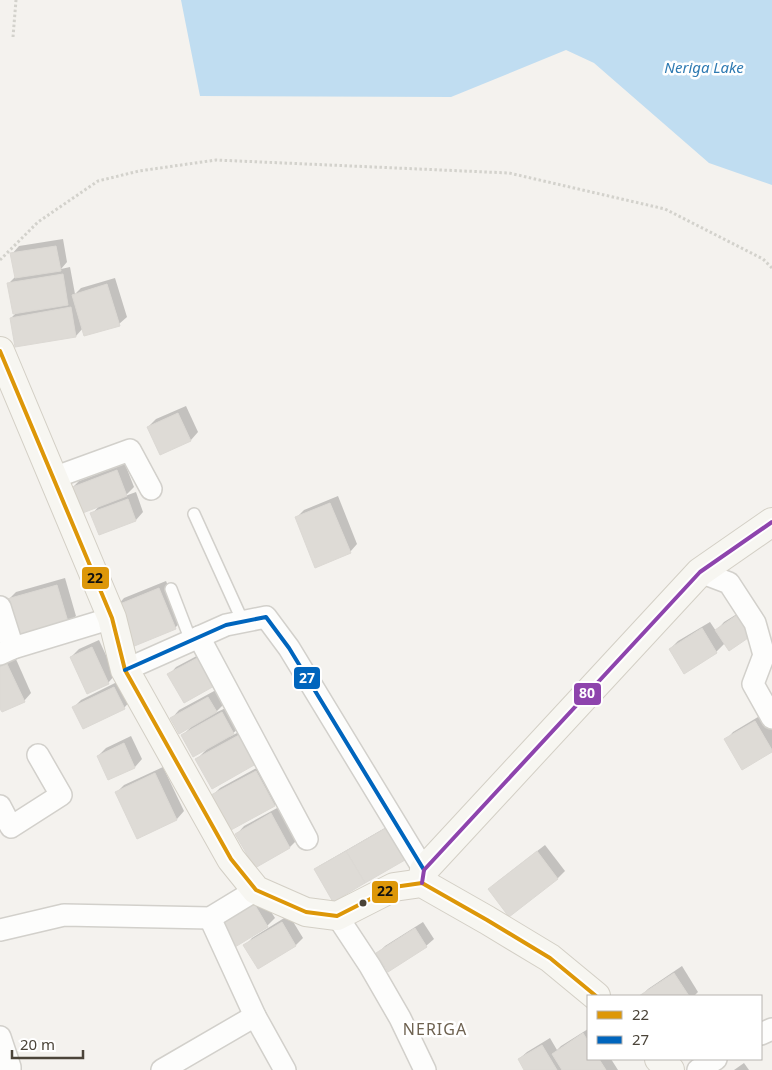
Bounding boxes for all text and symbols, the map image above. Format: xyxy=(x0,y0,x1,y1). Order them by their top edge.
water label: Neriga Lake xyxy=(664,57,744,77)
line badge: 22 xyxy=(81,566,110,590)
text: 22 xyxy=(87,568,103,587)
line badge: 27 xyxy=(293,666,321,690)
text: 27 xyxy=(299,668,315,687)
line badge: 80 xyxy=(573,682,602,706)
text: 80 xyxy=(579,683,595,702)
line badge: 22 xyxy=(371,880,399,904)
text: 22 xyxy=(377,881,393,900)
unlabelled marker xyxy=(358,898,368,908)
legend xyxy=(587,995,762,1060)
text: 22 xyxy=(632,1004,649,1024)
district label: NERIGA xyxy=(403,1018,467,1040)
scale bar xyxy=(12,1028,84,1060)
text: 27 xyxy=(632,1029,649,1049)
text: 20 m xyxy=(20,1034,55,1054)

